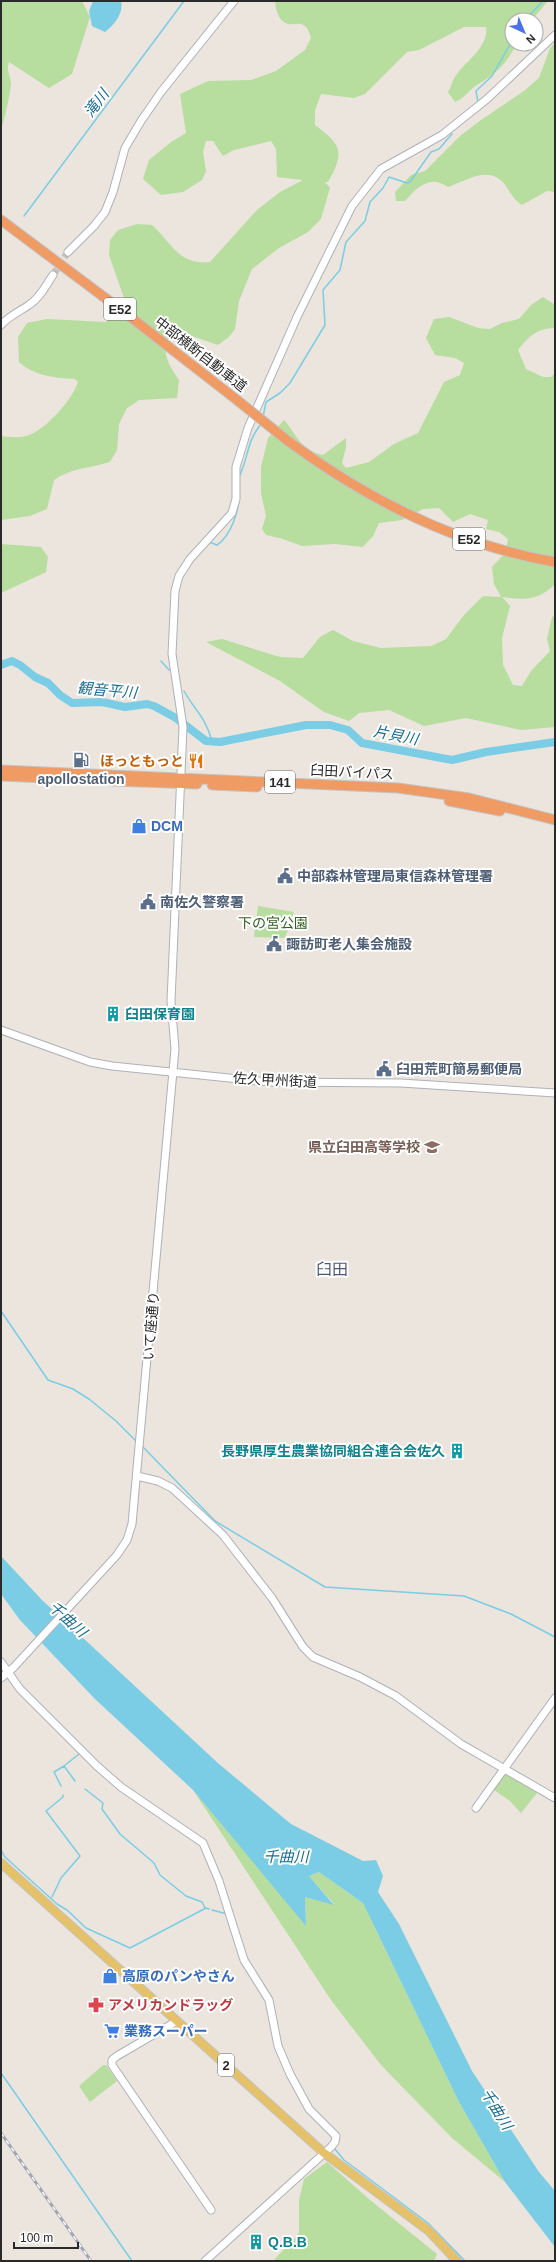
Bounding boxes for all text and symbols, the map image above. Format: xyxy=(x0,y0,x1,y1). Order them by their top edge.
north arrow xyxy=(504,12,544,52)
text: N xyxy=(524,32,538,46)
water label: 滝川 xyxy=(80,84,113,120)
road number: E52 xyxy=(104,298,136,320)
street label: 中部横断自動車道 xyxy=(152,313,250,395)
road number: E52 xyxy=(453,528,485,550)
water label: 観音平川 xyxy=(76,679,140,701)
water label: 片貝川 xyxy=(372,722,422,748)
fuel station icon: apollostation xyxy=(72,751,90,769)
restaurant icon: ほっともっと xyxy=(187,752,205,770)
place label: ほっともっと xyxy=(100,753,184,769)
street label: 臼田バイパス xyxy=(310,762,394,782)
place label: apollostation xyxy=(37,771,125,787)
road number: 141 xyxy=(265,771,295,793)
shop icon: DCM xyxy=(130,817,148,835)
place label: DCM xyxy=(151,818,183,834)
public building icon: 中部森林管理局東信森林管理署 xyxy=(276,867,294,885)
place label: 中部森林管理局東信森林管理署 xyxy=(297,868,493,884)
public building icon: 南佐久警察署 xyxy=(139,893,157,911)
place label: 南佐久警察署 xyxy=(160,894,244,910)
park label: 下の宮公園 xyxy=(238,915,308,931)
public building icon: 諏訪町老人集会施設 xyxy=(265,935,283,953)
place label: 諏訪町老人集会施設 xyxy=(286,936,412,952)
building icon: 臼田保育園 xyxy=(104,1005,122,1023)
place label: 臼田保育園 xyxy=(125,1006,195,1022)
public building icon: 臼田荒町簡易郵便局 xyxy=(375,1060,393,1078)
place label: 臼田荒町簡易郵便局 xyxy=(396,1061,522,1077)
street label: 佐久甲州街道 xyxy=(233,1070,317,1090)
school or university icon: 県立臼田高等学校 xyxy=(423,1138,441,1156)
place label: 県立臼田高等学校 xyxy=(308,1139,420,1155)
district label: 臼田 xyxy=(316,1261,348,1278)
street label: いて座通り xyxy=(140,1291,162,1361)
building icon: 長野県厚生農業協同組合連合会佐久 xyxy=(448,1442,466,1460)
place label: 長野県厚生農業協同組合連合会佐久 xyxy=(221,1443,445,1459)
water label: 千曲川 xyxy=(46,1598,92,1642)
water label: 千曲川 xyxy=(263,1848,310,1865)
shop icon: 高原のパンやさん xyxy=(101,1967,119,1985)
place label: 高原のパンやさん xyxy=(122,1968,235,1984)
pharmacy icon: アメリカンドラッグ xyxy=(87,1996,105,2014)
place label: アメリカンドラッグ xyxy=(108,1997,233,2013)
supermarket icon: 業務スーパー xyxy=(103,2022,121,2040)
place label: 業務スーパー xyxy=(124,2023,208,2039)
road number: 2 xyxy=(218,2054,234,2076)
water label: 千曲川 xyxy=(478,2085,517,2134)
scale bar xyxy=(14,2224,78,2250)
text: 100 m xyxy=(20,2231,53,2245)
building icon: Q.B.B xyxy=(247,2233,265,2251)
place label: Q.B.B xyxy=(268,2234,307,2250)

